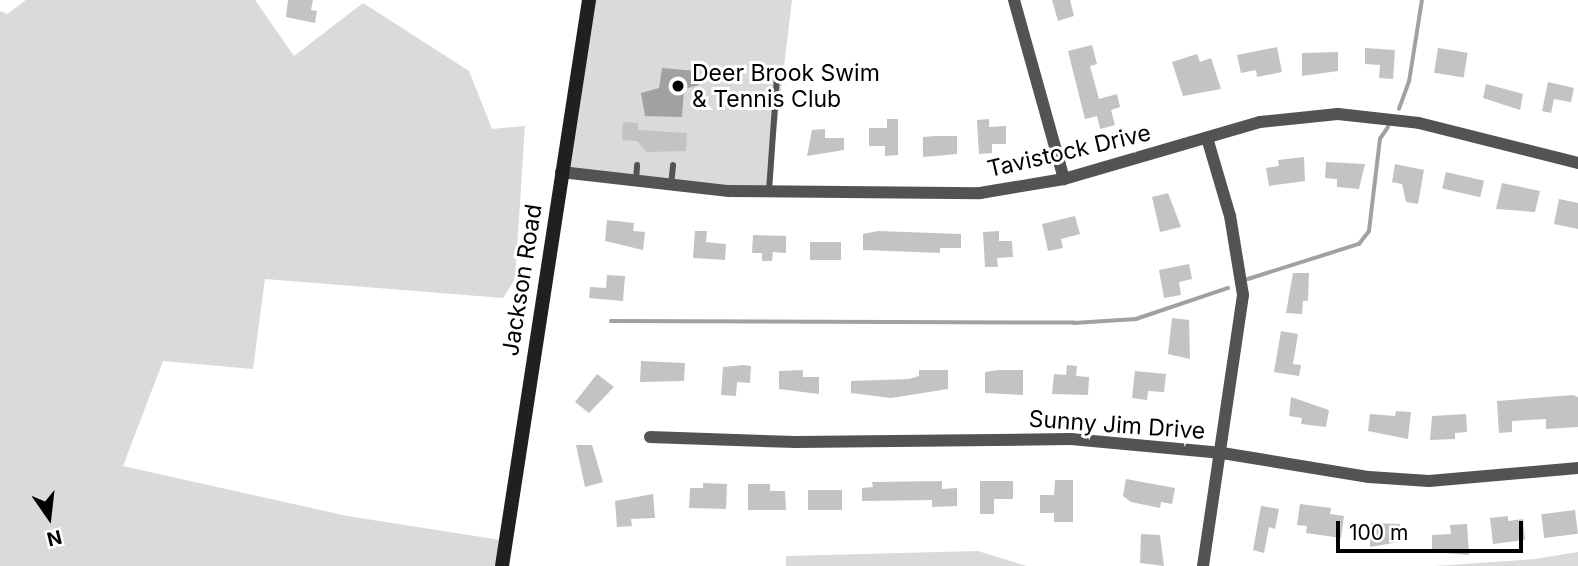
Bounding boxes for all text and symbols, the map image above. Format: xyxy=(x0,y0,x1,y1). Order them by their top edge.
place label: Deer Brook Swim & Tennis Club xyxy=(692,59,880,113)
marker: Deer Brook Swim & Tennis Club xyxy=(670,78,686,94)
street label: Tavistock Drive xyxy=(985,119,1153,183)
street label: Jackson Road xyxy=(496,202,548,358)
street label: Sunny Jim Drive xyxy=(1028,405,1206,445)
north arrow xyxy=(14,482,84,552)
scale bar xyxy=(1340,506,1527,550)
text: 100 m xyxy=(1349,520,1408,545)
text: N xyxy=(44,525,64,551)

